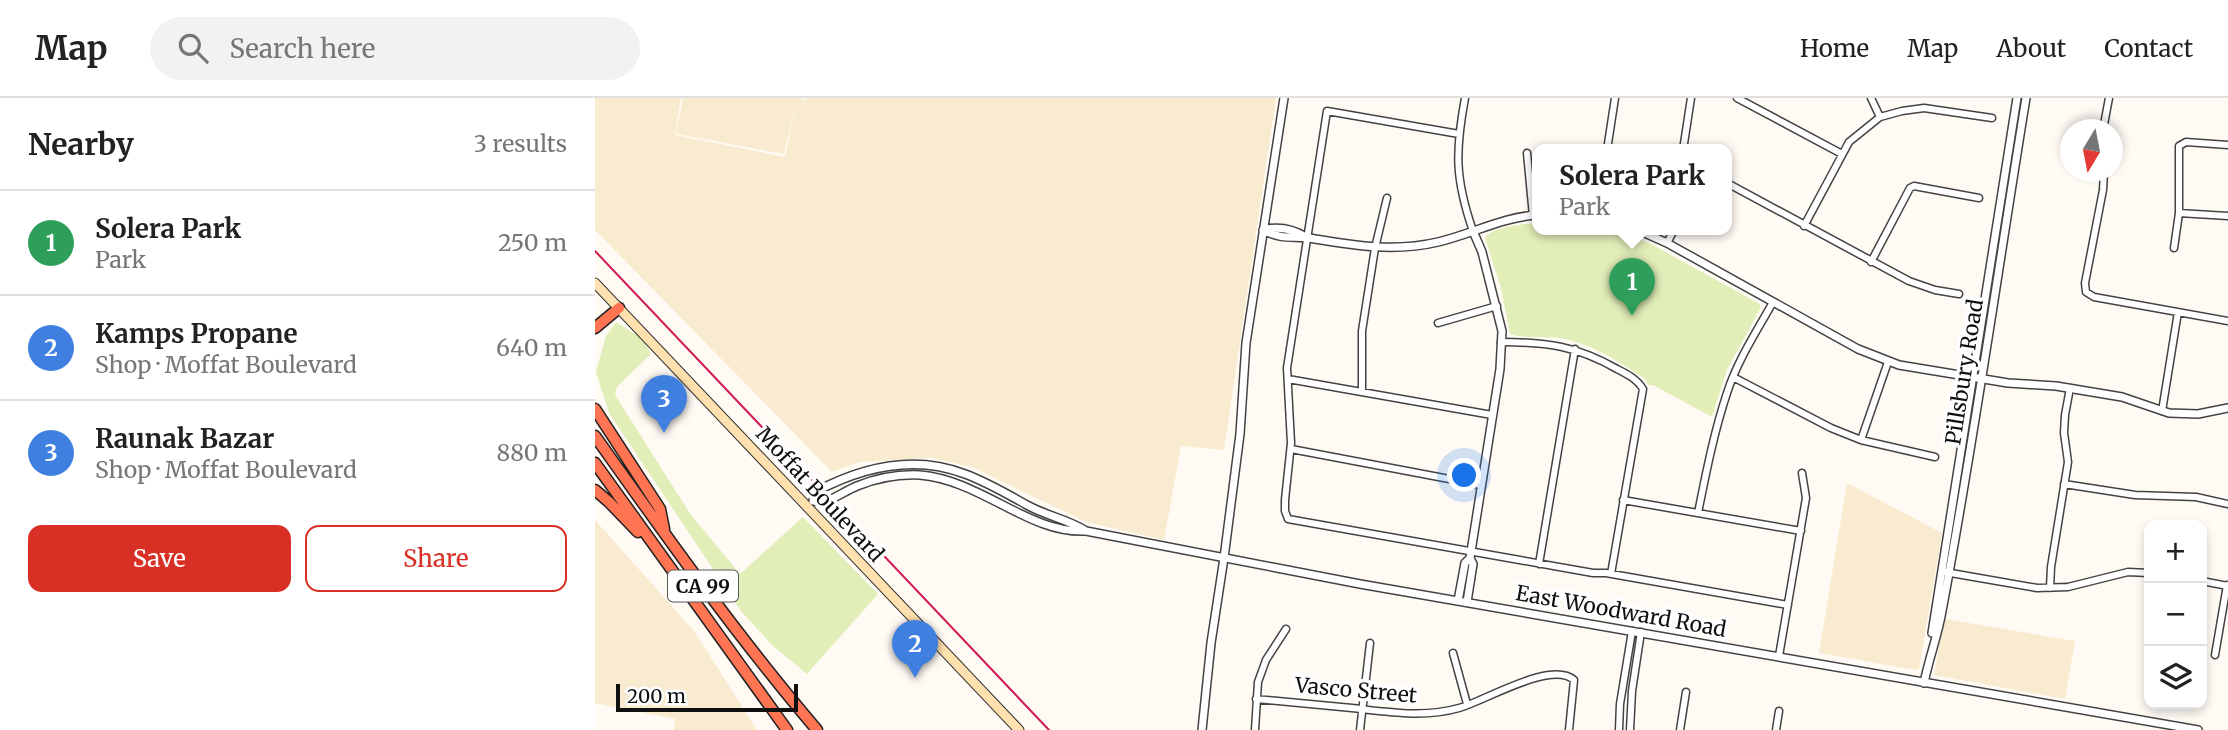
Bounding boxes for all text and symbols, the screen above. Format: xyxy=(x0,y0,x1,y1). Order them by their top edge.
search box xyxy=(150,17,640,80)
text: Map xyxy=(35,28,108,69)
icon: search xyxy=(174,29,212,67)
text: Search here xyxy=(230,32,375,65)
text: Home xyxy=(1800,33,1869,64)
text: Map xyxy=(1907,33,1958,64)
text: About xyxy=(1996,33,2066,64)
text: Contact xyxy=(2104,33,2193,64)
north arrow xyxy=(2060,119,2123,182)
text: Nearby xyxy=(28,125,134,163)
text: 3 results xyxy=(474,129,567,158)
popup xyxy=(1532,144,1732,235)
text: Solera Park xyxy=(1559,159,1705,192)
text: Park xyxy=(1559,192,1610,221)
text: Solera Park xyxy=(95,212,241,245)
text: 1 xyxy=(46,228,56,257)
text: 250 m xyxy=(498,228,567,257)
text: Park xyxy=(95,245,146,274)
pin: 1 xyxy=(1609,258,1655,316)
street label: Pillsbury Road xyxy=(1939,297,1989,447)
text: Kamps Propane xyxy=(95,317,298,350)
text: 2 xyxy=(44,333,58,362)
text: 640 m xyxy=(496,333,567,362)
text: Shop · Moffat Boulevard xyxy=(95,350,357,379)
pin: 3 xyxy=(641,375,687,433)
street label: Moffat Boulevard xyxy=(750,421,890,568)
text: Raunak Bazar xyxy=(95,422,274,455)
text: 3 xyxy=(44,438,58,467)
text: 880 m xyxy=(497,438,567,467)
text: Shop · Moffat Boulevard xyxy=(95,455,357,484)
your location xyxy=(1447,458,1481,492)
map controls xyxy=(2144,520,2207,709)
button: + xyxy=(2144,520,2207,583)
button: Save xyxy=(28,525,291,592)
button: Share xyxy=(305,525,567,592)
road number: CA 99 xyxy=(668,570,738,601)
street label: East Woodward Road xyxy=(1514,579,1729,643)
button: − xyxy=(2144,583,2207,646)
pin: 2 xyxy=(892,620,938,678)
button: layers xyxy=(2144,646,2207,709)
street label: Vasco Street xyxy=(1293,671,1418,709)
scale bar xyxy=(616,681,798,713)
text: 200 m xyxy=(627,684,686,708)

